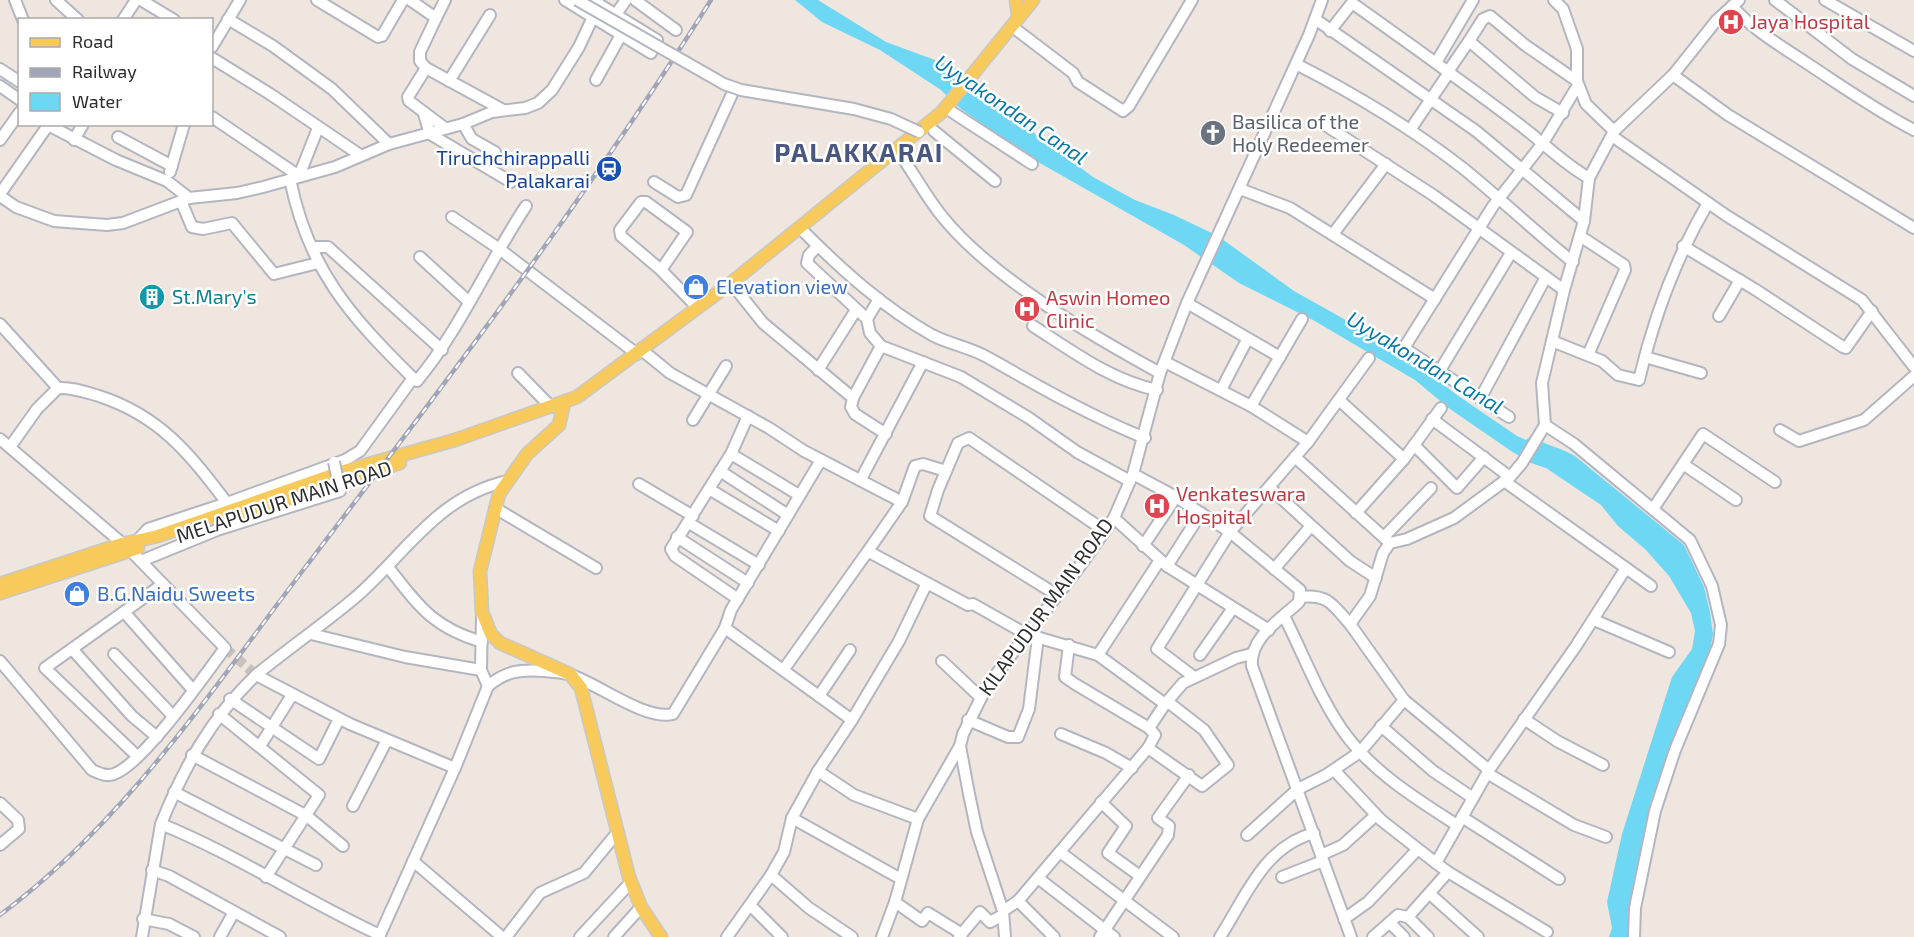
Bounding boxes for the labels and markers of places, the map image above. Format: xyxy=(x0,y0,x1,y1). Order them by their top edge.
hospital icon: Jaya Hospital xyxy=(1716,7,1746,37)
place label: Jaya Hospital xyxy=(1750,9,1870,33)
place label: Basilica of the Holy Redeemer xyxy=(1232,109,1369,156)
church icon: Basilica of the Holy Redeemer xyxy=(1198,118,1228,148)
place label: Tiruchchirappalli Palakarai xyxy=(436,145,590,192)
station icon: Tiruchchirappalli Palakarai xyxy=(594,154,624,184)
shop icon: Elevation view xyxy=(681,272,711,302)
place label: Elevation view xyxy=(716,274,848,298)
building icon: St.Mary's xyxy=(137,282,167,312)
place label: St.Mary's xyxy=(172,284,257,308)
place label: Aswin Homeo Clinic xyxy=(1046,285,1170,332)
hospital icon: Aswin Homeo Clinic xyxy=(1012,294,1042,324)
place label: Venkateswara Hospital xyxy=(1176,481,1306,528)
hospital icon: Venkateswara Hospital xyxy=(1142,491,1172,521)
shop icon: B.G.Naidu Sweets xyxy=(62,579,92,609)
place label: B.G.Naidu Sweets xyxy=(97,581,255,605)

